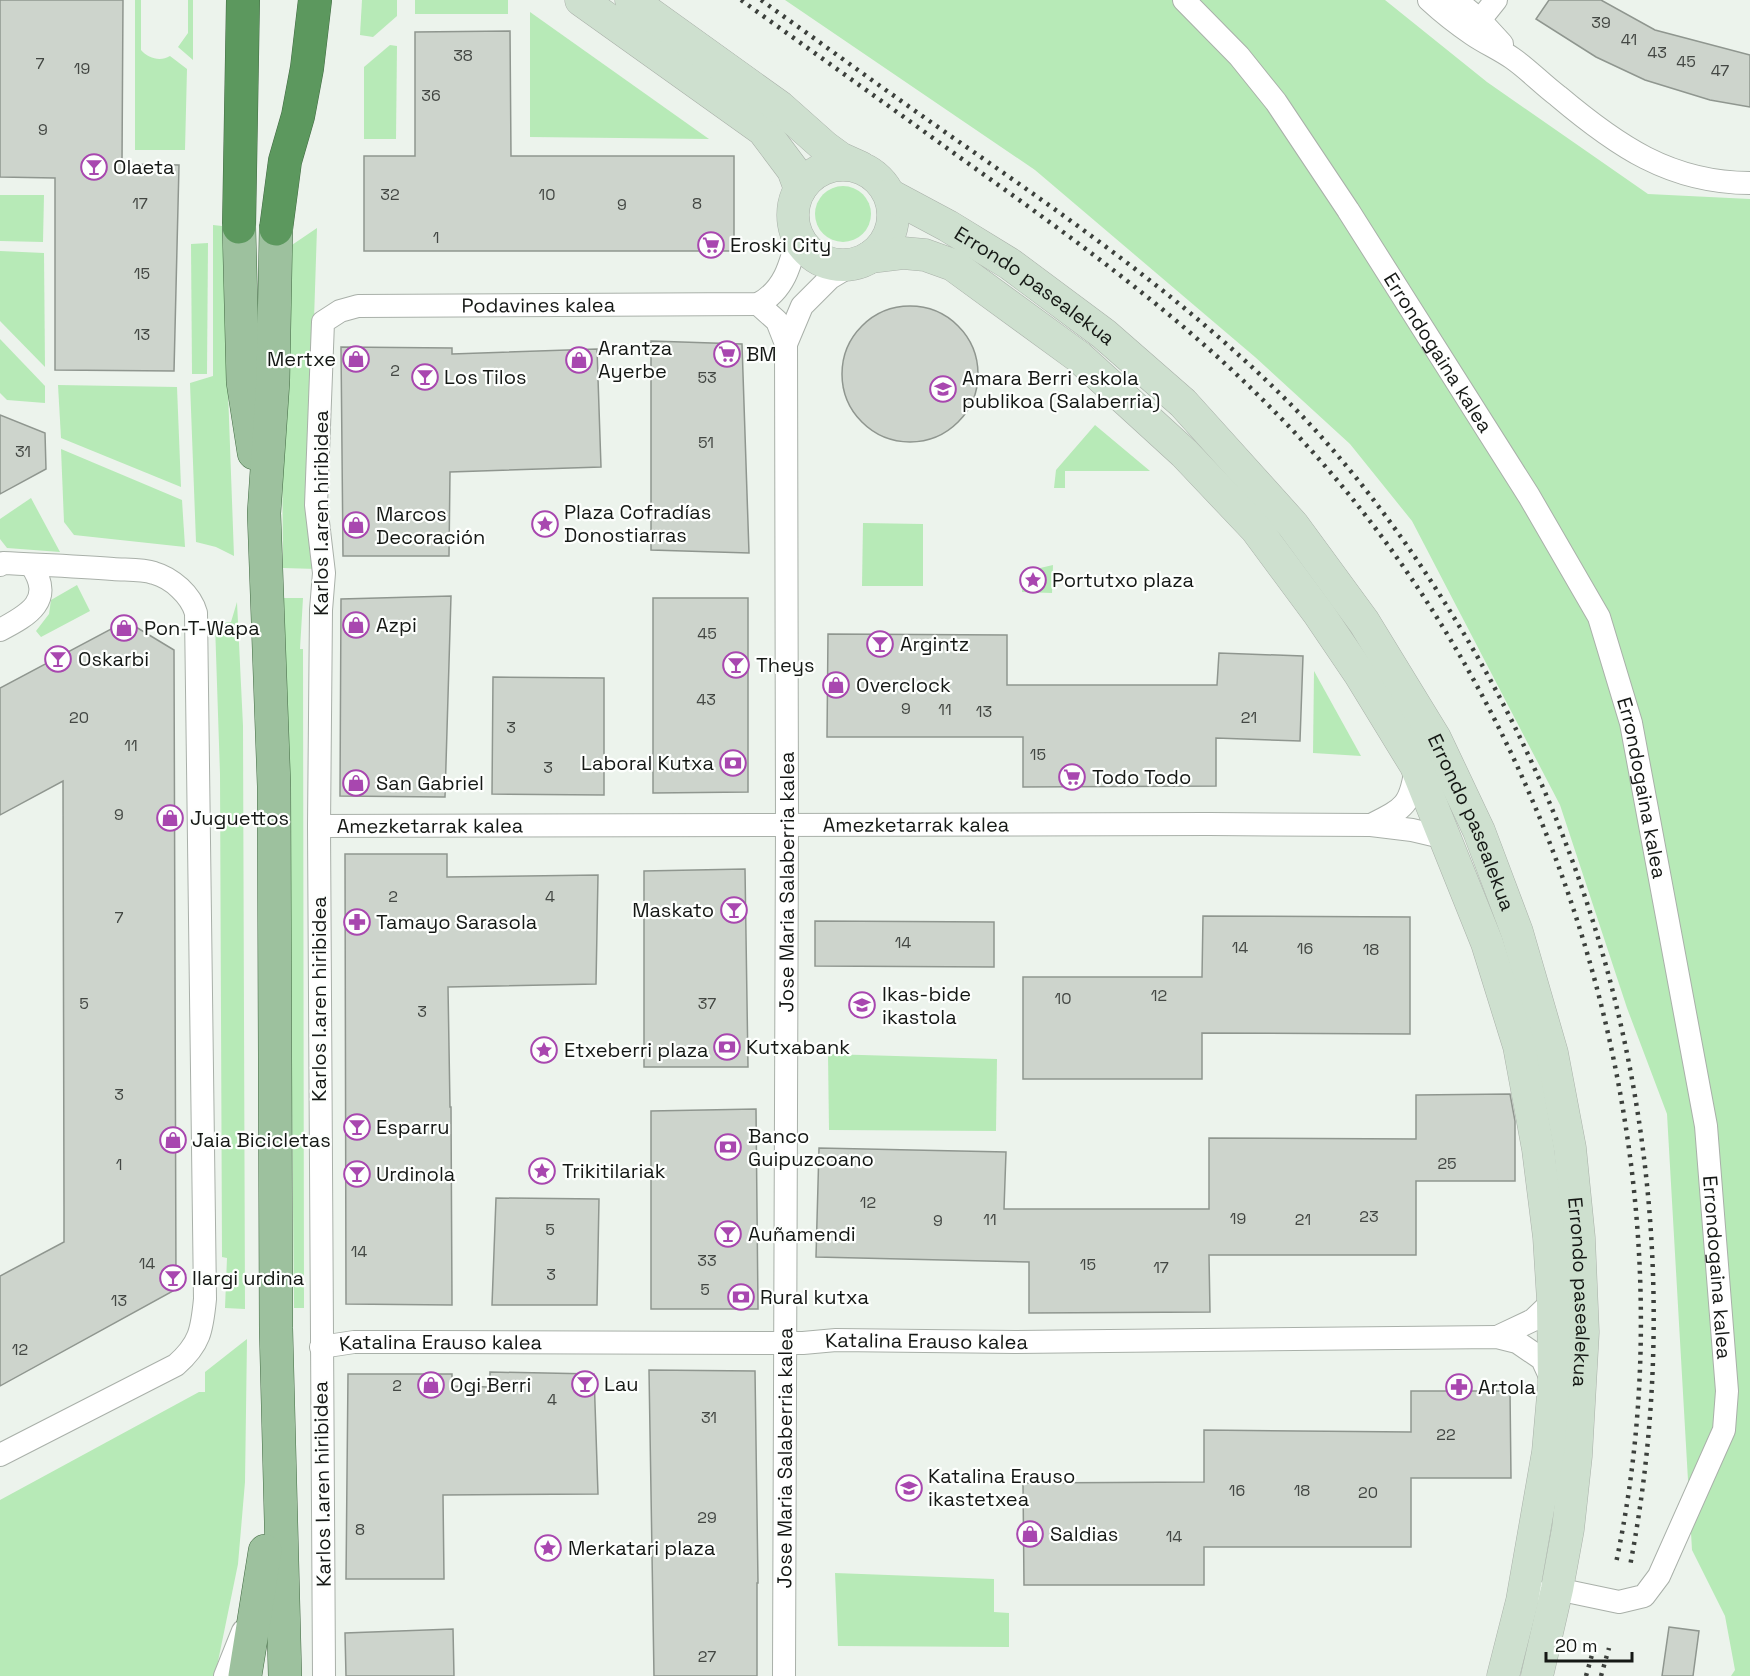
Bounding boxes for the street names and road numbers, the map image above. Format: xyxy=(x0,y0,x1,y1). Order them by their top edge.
street label: Errondo pasealekua xyxy=(950,220,1121,351)
street label: Errondogaina kalea xyxy=(1378,268,1498,437)
street label: Podavines kalea xyxy=(461,292,615,318)
street label: Karlos I.aren hiribidea xyxy=(308,410,334,616)
street label: Errondogaina kalea xyxy=(1611,694,1673,881)
street label: Errondo pasealekua xyxy=(1422,729,1521,914)
street label: Jose Maria Salaberria kalea xyxy=(773,751,800,1013)
street label: Amezketarrak kalea xyxy=(823,811,1009,838)
street label: Amezketarrak kalea xyxy=(337,813,523,839)
street label: Karlos I.aren hiribidea xyxy=(306,896,332,1102)
street label: Errondogaina kalea xyxy=(1697,1174,1737,1360)
street label: Errondo pasealekua xyxy=(1562,1196,1596,1388)
street label: Jose Maria Salaberria kalea xyxy=(771,1327,798,1589)
street label: Katalina Erauso kalea xyxy=(824,1327,1028,1355)
street label: Katalina Erauso kalea xyxy=(337,1329,542,1357)
street label: Karlos I.aren hiribidea xyxy=(307,1381,337,1587)

